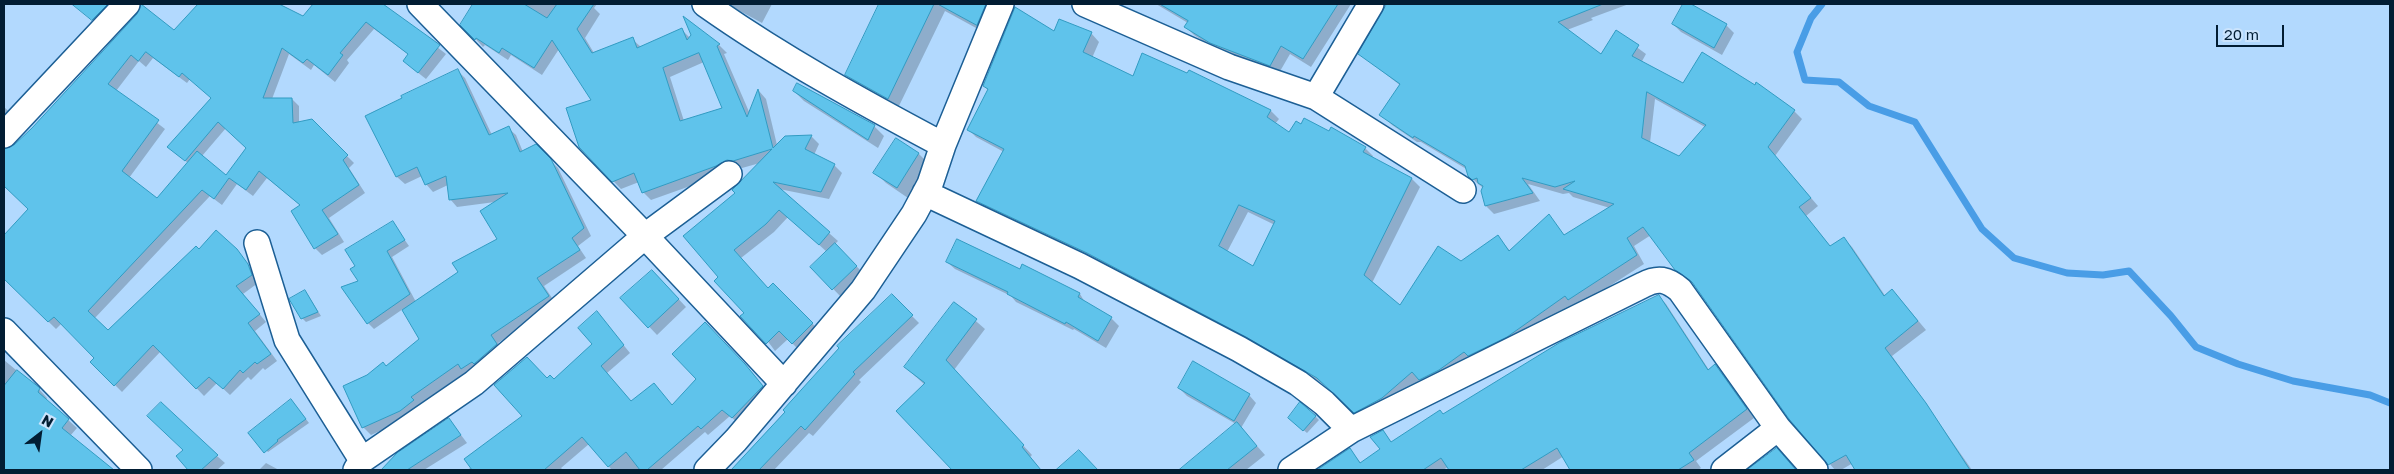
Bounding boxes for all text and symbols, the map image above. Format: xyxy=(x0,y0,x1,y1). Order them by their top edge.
scale bar xyxy=(2219,15,2286,47)
text: 20 m xyxy=(2224,25,2259,43)
north arrow xyxy=(15,409,65,459)
text: N xyxy=(39,411,57,431)

